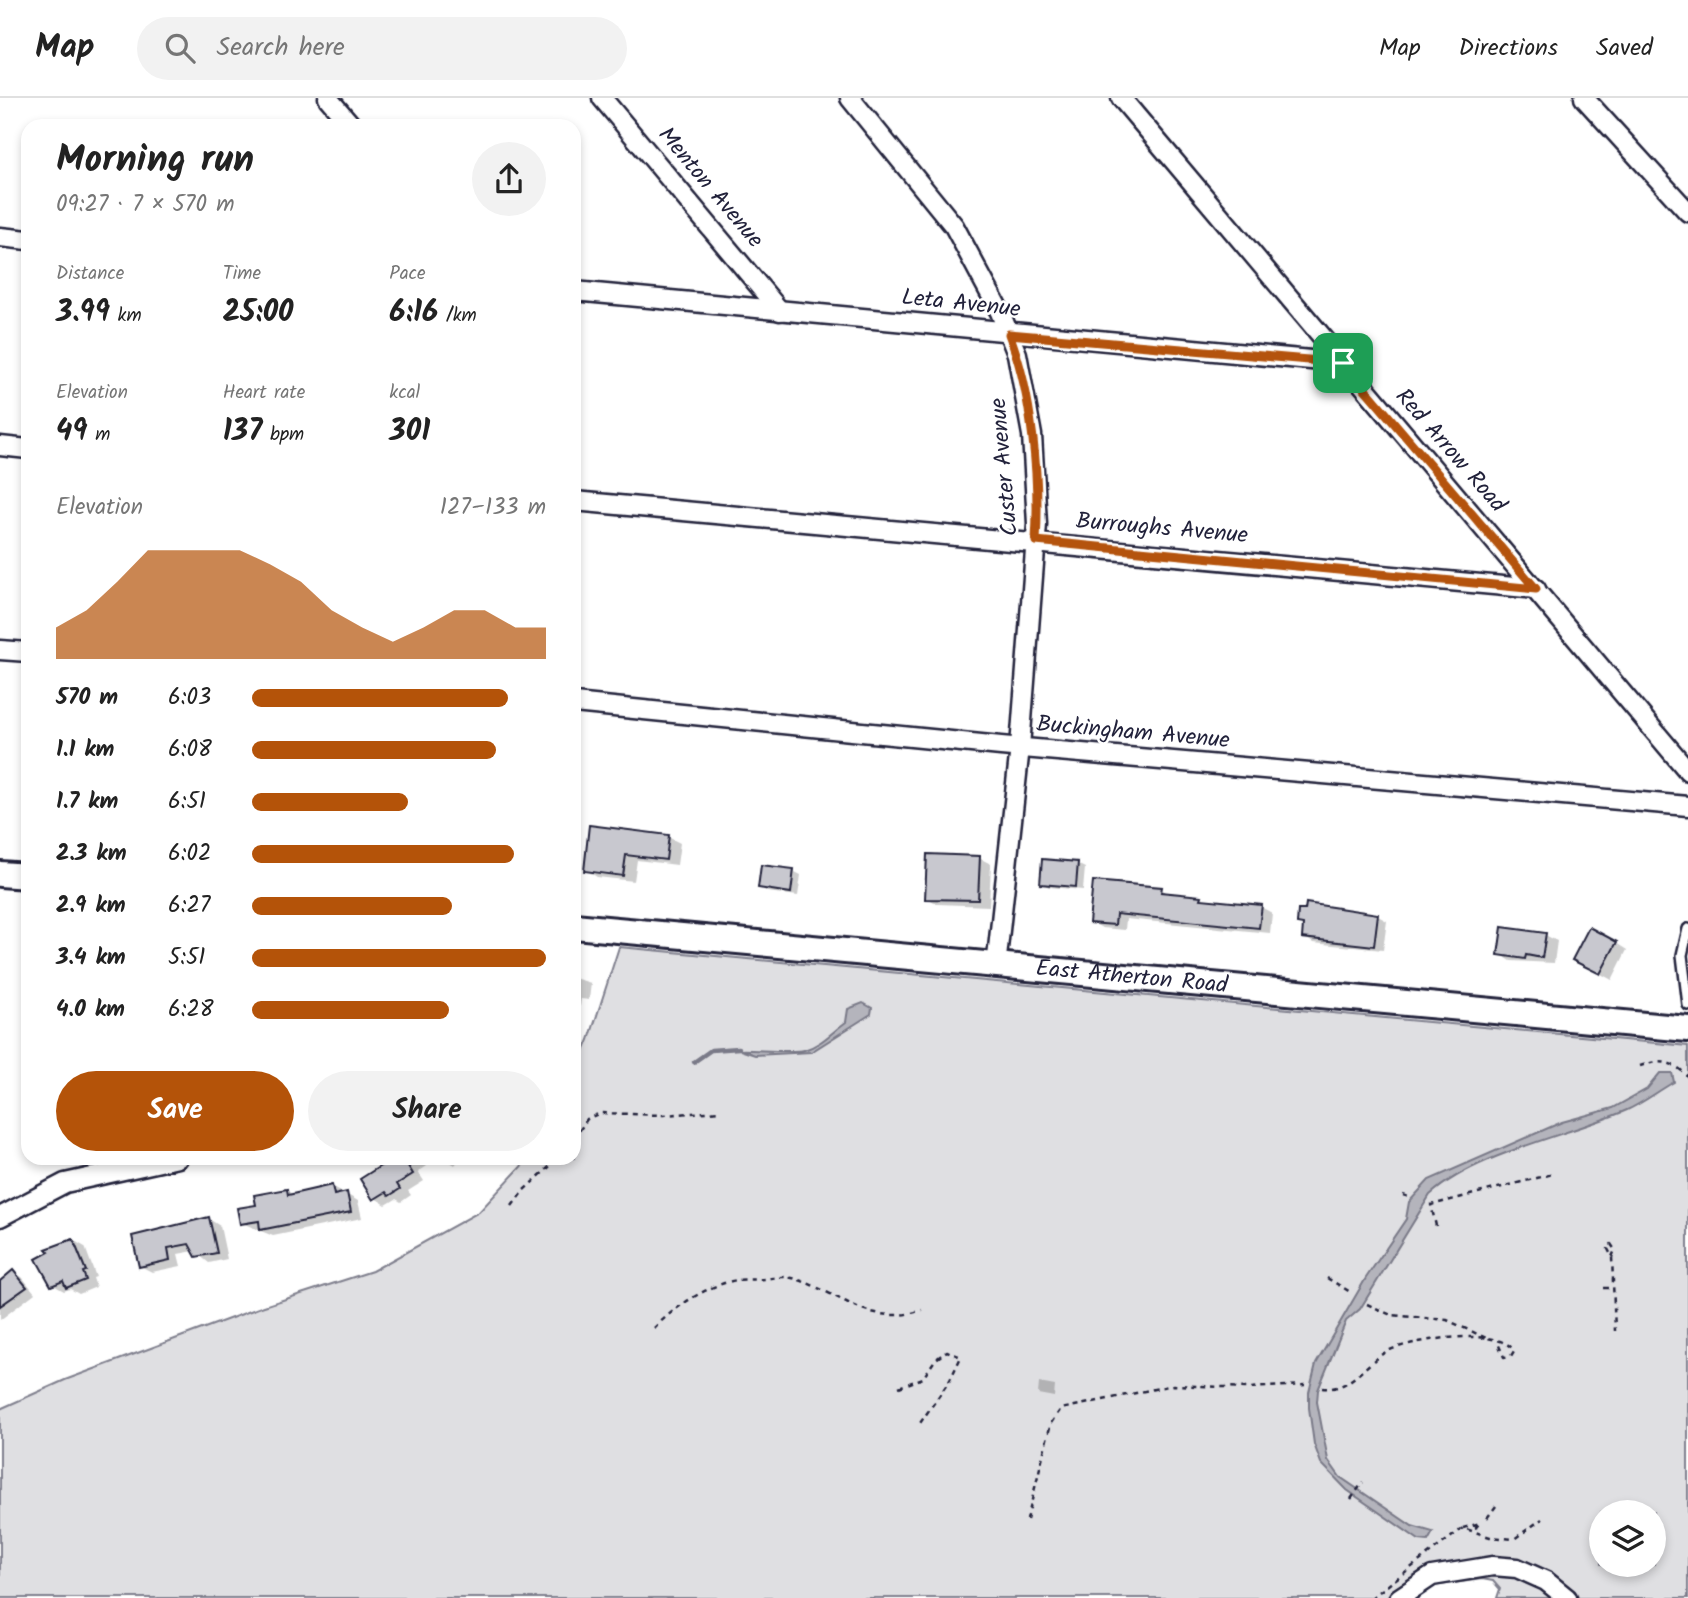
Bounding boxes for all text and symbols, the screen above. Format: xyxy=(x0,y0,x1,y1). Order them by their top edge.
search box xyxy=(137,17,627,80)
text: Map xyxy=(35,22,95,75)
text: Search here xyxy=(217,27,345,69)
icon: search xyxy=(161,29,199,67)
text: Map xyxy=(1379,29,1421,68)
text: Directions xyxy=(1459,29,1558,68)
text: Saved xyxy=(1596,29,1653,68)
street label: Menton Avenue xyxy=(648,119,772,257)
text: Morning run xyxy=(56,131,254,191)
button: share xyxy=(472,142,546,216)
text: 09:27 · 7 × 570 m xyxy=(56,187,235,223)
text: Distance xyxy=(56,259,124,289)
text: Time xyxy=(223,259,261,289)
text: Pace xyxy=(389,259,426,289)
street label: Leta Avenue xyxy=(900,280,1022,328)
text: 3.99 xyxy=(56,289,110,337)
text: 25:00 xyxy=(223,289,294,337)
text: 6:16 xyxy=(389,289,438,337)
text: km xyxy=(110,301,142,331)
text: /km xyxy=(438,301,477,331)
pin xyxy=(1313,333,1373,393)
icon: arrive xyxy=(1324,344,1362,382)
text: Elevation xyxy=(56,378,128,408)
text: Heart rate xyxy=(223,378,305,408)
text: kcal xyxy=(389,378,420,408)
street label: Red Arrow Road xyxy=(1386,381,1515,522)
street label: Custer Avenue xyxy=(981,396,1029,538)
text: 49 xyxy=(56,408,88,456)
text: 137 xyxy=(223,408,262,456)
text: 301 xyxy=(389,408,430,456)
text: m xyxy=(88,420,110,450)
text: bpm xyxy=(262,420,304,450)
text: Elevation xyxy=(56,490,143,526)
text: 127–133 m xyxy=(440,490,546,526)
street label: Burroughs Avenue xyxy=(1075,504,1249,554)
text: 570 m xyxy=(56,680,118,716)
text: 6:03 xyxy=(168,680,211,716)
street label: Buckingham Avenue xyxy=(1035,707,1231,759)
text: 1.1 km xyxy=(56,732,114,768)
text: 6:08 xyxy=(168,732,212,768)
text: 1.7 km xyxy=(56,784,118,820)
text: 6:51 xyxy=(168,784,206,820)
text: 2.3 km xyxy=(56,836,126,872)
text: 6:02 xyxy=(168,836,211,872)
text: 2.9 km xyxy=(56,888,126,924)
text: 6:27 xyxy=(168,888,210,924)
text: 3.4 km xyxy=(56,940,126,976)
text: 5:51 xyxy=(168,940,206,976)
street label: East Atherton Road xyxy=(1034,951,1230,1004)
text: 4.0 km xyxy=(56,992,125,1028)
text: 6:28 xyxy=(168,992,214,1028)
button: Save xyxy=(56,1071,294,1151)
button: Share xyxy=(308,1071,546,1151)
map controls xyxy=(1589,1500,1666,1577)
button: layers xyxy=(1589,1500,1666,1577)

